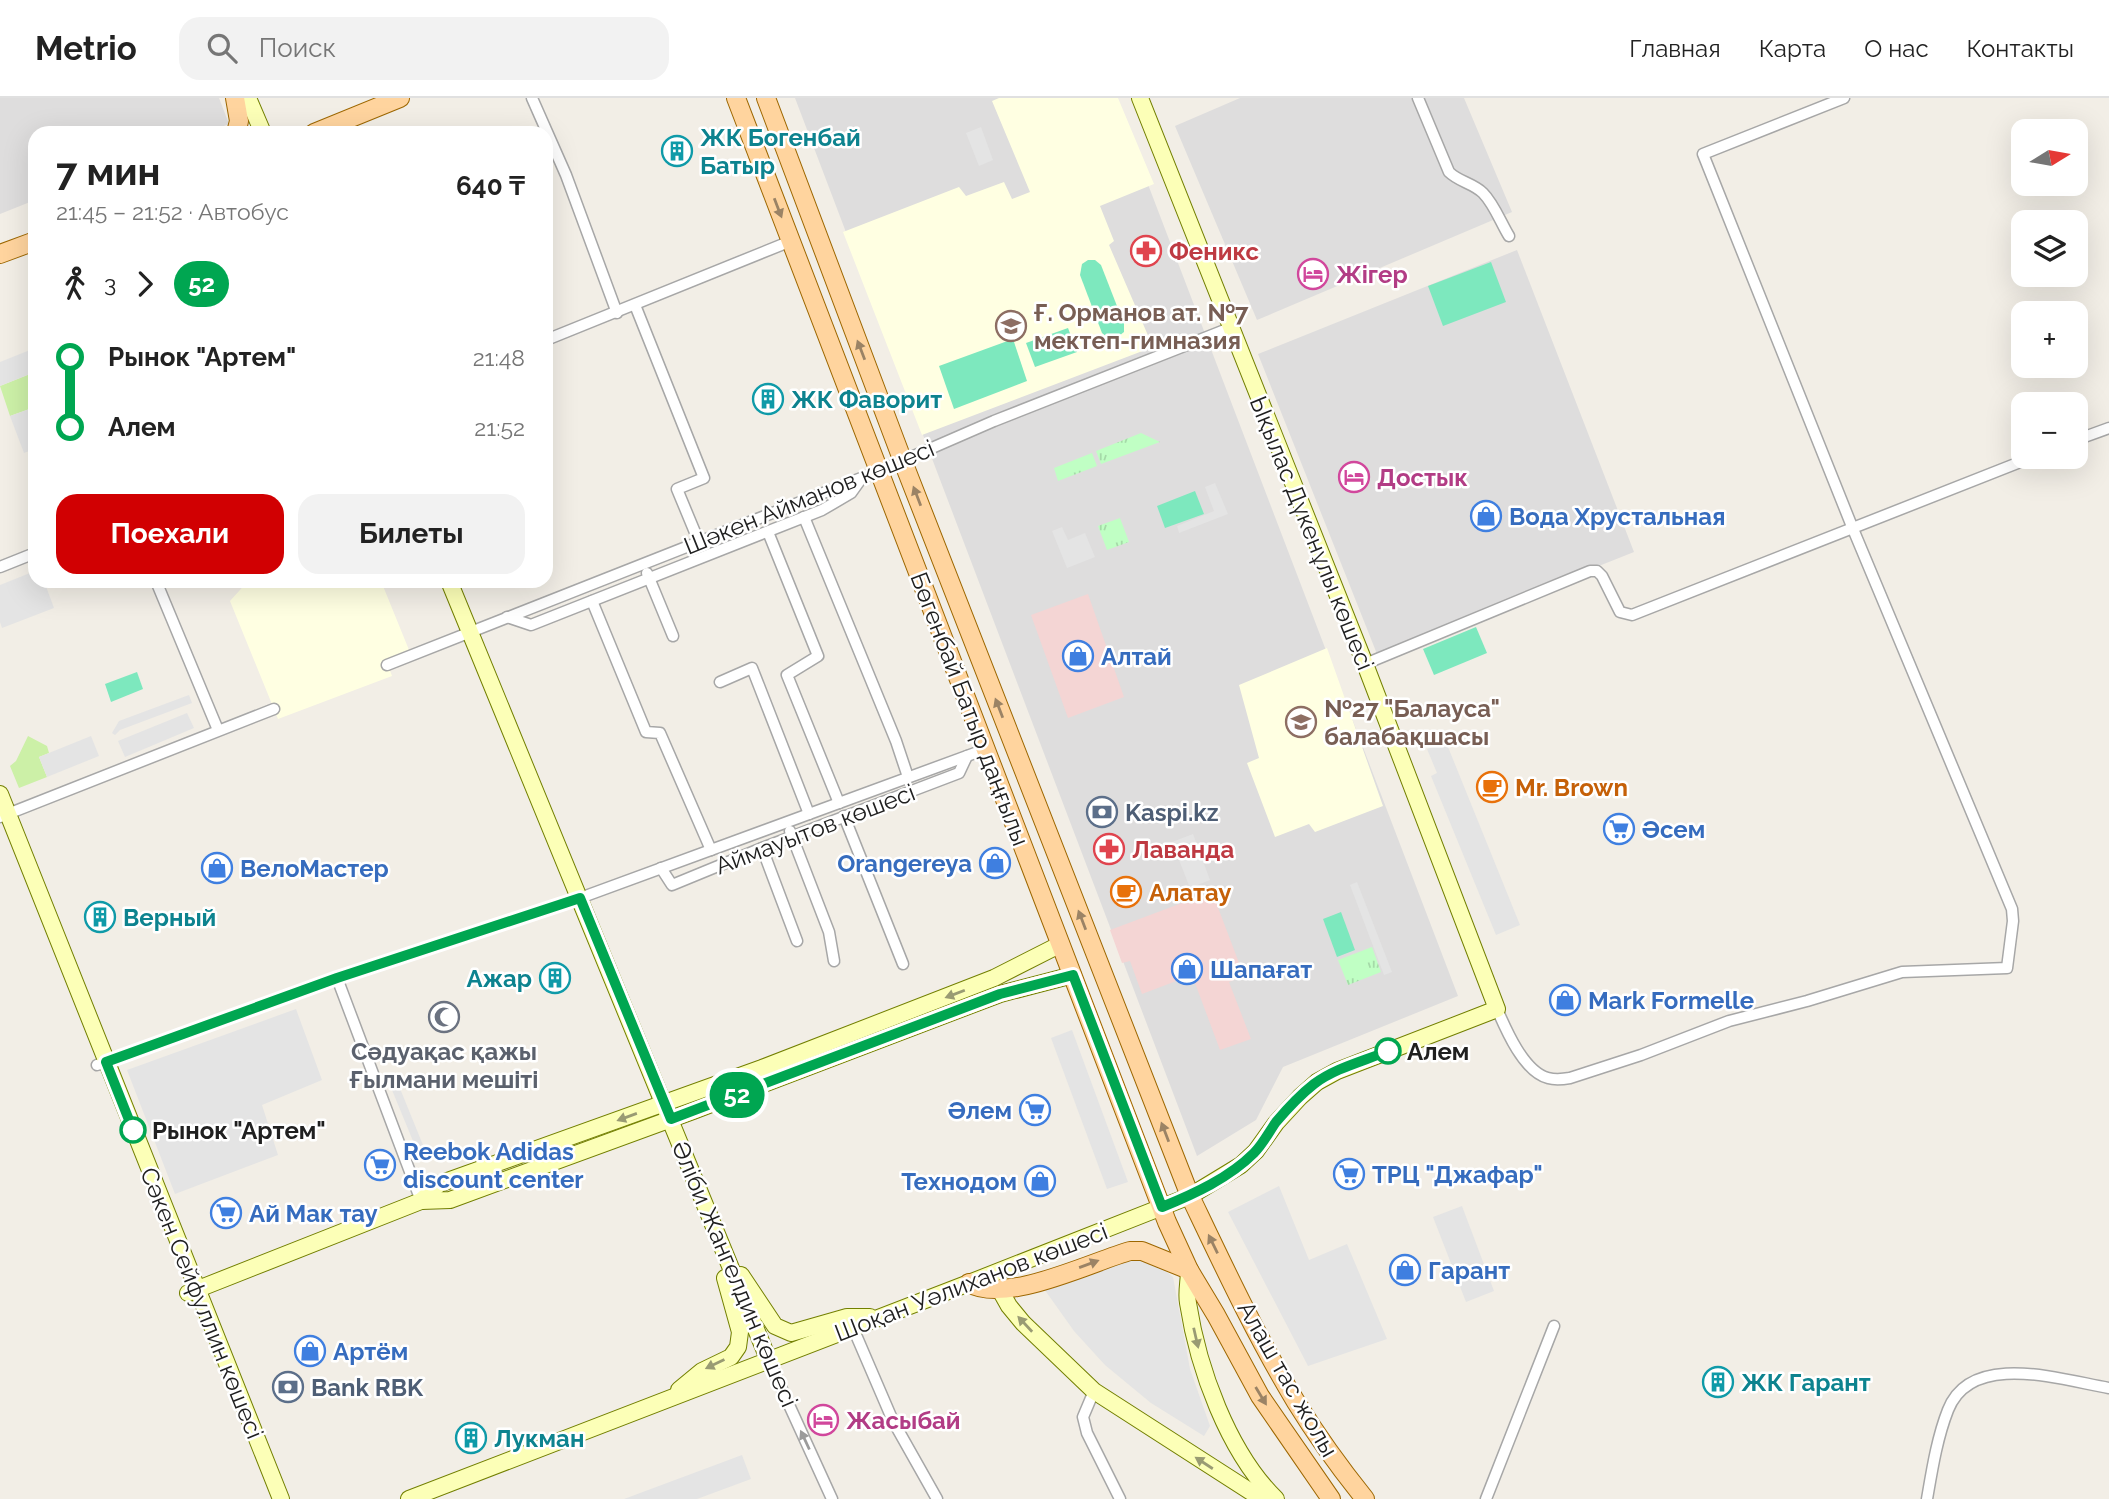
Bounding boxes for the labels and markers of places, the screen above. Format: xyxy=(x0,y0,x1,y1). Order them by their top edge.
place label: ЖК Богенбай Батыр xyxy=(700,123,861,180)
building icon: ЖК Богенбай Батыр xyxy=(660,134,694,168)
pharmacy icon: Феникс xyxy=(1129,234,1163,268)
place label: Феникс xyxy=(1169,237,1259,266)
hotel icon: Жiгер xyxy=(1296,257,1330,291)
place label: Жiгер xyxy=(1336,260,1408,289)
place label: Ғ. Орманов ат. №7 мектеп-гимназия xyxy=(1034,298,1249,355)
school or university icon: Ғ. Орманов ат. №7 мектеп-гимназия xyxy=(994,309,1028,343)
building icon: ЖК Фаворит xyxy=(751,382,785,416)
place label: ЖК Фаворит xyxy=(791,385,942,414)
hotel icon: Достык xyxy=(1337,460,1371,494)
place label: Достык xyxy=(1377,463,1468,492)
shop icon: Вода Хрустальная xyxy=(1469,499,1503,533)
place label: Вода Хрустальная xyxy=(1509,502,1726,531)
shop icon: Алтай xyxy=(1061,639,1095,673)
place label: Алтай xyxy=(1101,642,1172,671)
place label: №27 "Балауса" балабақшасы xyxy=(1324,694,1500,751)
school or university icon: №27 "Балауса" балабақшасы xyxy=(1284,705,1318,739)
cafe icon: Mr. Brown xyxy=(1475,770,1509,804)
place label: Mr. Brown xyxy=(1515,773,1628,802)
bank icon: Kaspi.kz xyxy=(1085,795,1119,829)
place label: Kaspi.kz xyxy=(1125,798,1219,827)
supermarket icon: Әсем xyxy=(1602,812,1636,846)
place label: Әсем xyxy=(1642,815,1705,844)
pharmacy icon: Лаванда xyxy=(1092,832,1126,866)
place label: Лаванда xyxy=(1132,835,1234,864)
shop icon: Orangereya xyxy=(978,846,1012,880)
place label: Orangereya xyxy=(837,849,972,878)
shop icon: ВелоМастер xyxy=(200,851,234,885)
place label: ВелоМастер xyxy=(240,854,389,883)
cafe icon: Алатау xyxy=(1109,875,1143,909)
place label: Алатау xyxy=(1149,878,1231,907)
building icon: Верный xyxy=(83,900,117,934)
place label: Верный xyxy=(123,903,216,932)
shop icon: Шапағат xyxy=(1170,952,1204,986)
place label: Шапағат xyxy=(1210,955,1312,984)
building icon: Ажар xyxy=(538,961,572,995)
place label: Ажар xyxy=(466,964,532,993)
shop icon: Mark Formelle xyxy=(1548,983,1582,1017)
place label: Mark Formelle xyxy=(1588,986,1754,1015)
mosque icon: Сәдуақас қажы Ғылмани мешіті xyxy=(427,1000,461,1034)
place label: Сәдуақас қажы Ғылмани мешіті xyxy=(350,1037,538,1094)
place label: Алем xyxy=(1407,1037,1469,1066)
marker: Алем xyxy=(1375,1038,1401,1064)
supermarket icon: Әлем xyxy=(1018,1093,1052,1127)
place label: Әлем xyxy=(948,1096,1012,1125)
place label: Рынок "Артем" xyxy=(152,1116,326,1145)
marker: Рынок "Артем" xyxy=(120,1117,146,1143)
place label: Reebok Adidas discount center xyxy=(403,1137,584,1194)
supermarket icon: Reebok Adidas discount center xyxy=(363,1148,397,1182)
supermarket icon: ТРЦ "Джафар" xyxy=(1332,1157,1366,1191)
place label: ТРЦ "Джафар" xyxy=(1372,1160,1543,1189)
shop icon: Технодом xyxy=(1023,1164,1057,1198)
place label: Технодом xyxy=(901,1167,1017,1196)
supermarket icon: Ай Мак тау xyxy=(209,1196,243,1230)
place label: Ай Мак тау xyxy=(249,1199,378,1228)
shop icon: Гарант xyxy=(1388,1253,1422,1287)
place label: Гарант xyxy=(1428,1256,1510,1285)
shop icon: Артём xyxy=(293,1334,327,1368)
place label: Артём xyxy=(333,1337,408,1366)
building icon: ЖК Гарант xyxy=(1701,1365,1735,1399)
place label: ЖК Гарант xyxy=(1741,1368,1871,1397)
bank icon: Bank RBK xyxy=(271,1370,305,1404)
place label: Bank RBK xyxy=(311,1373,424,1402)
hotel icon: Жасыбай xyxy=(806,1403,840,1437)
place label: Жасыбай xyxy=(846,1406,961,1435)
building icon: Лукман xyxy=(454,1421,488,1455)
place label: Лукман xyxy=(494,1424,584,1453)

